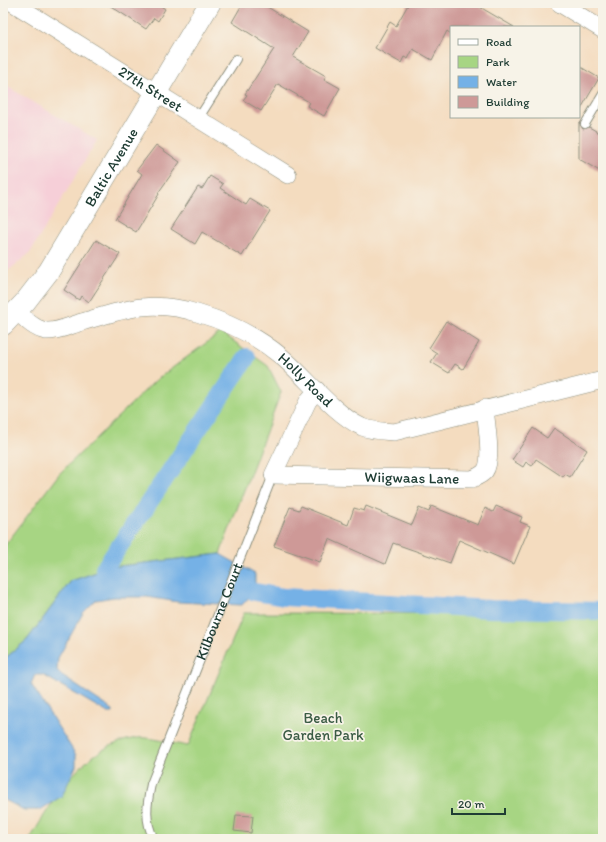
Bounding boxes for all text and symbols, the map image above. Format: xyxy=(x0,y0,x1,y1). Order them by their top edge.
legend xyxy=(450,26,580,118)
text: Road xyxy=(486,35,512,49)
text: Park xyxy=(486,55,510,69)
street label: 27th Street xyxy=(115,62,186,116)
text: Water xyxy=(486,75,517,89)
text: Building xyxy=(486,95,530,109)
street label: Baltic Avenue xyxy=(81,125,142,210)
street label: Holly Road xyxy=(274,349,337,411)
street label: Wiigwaas Lane xyxy=(364,468,460,488)
street label: Kilbourne Court xyxy=(192,560,247,663)
park label: Beach Garden Park xyxy=(282,709,364,744)
scale bar xyxy=(452,790,505,816)
text: 20 m xyxy=(458,797,485,811)

